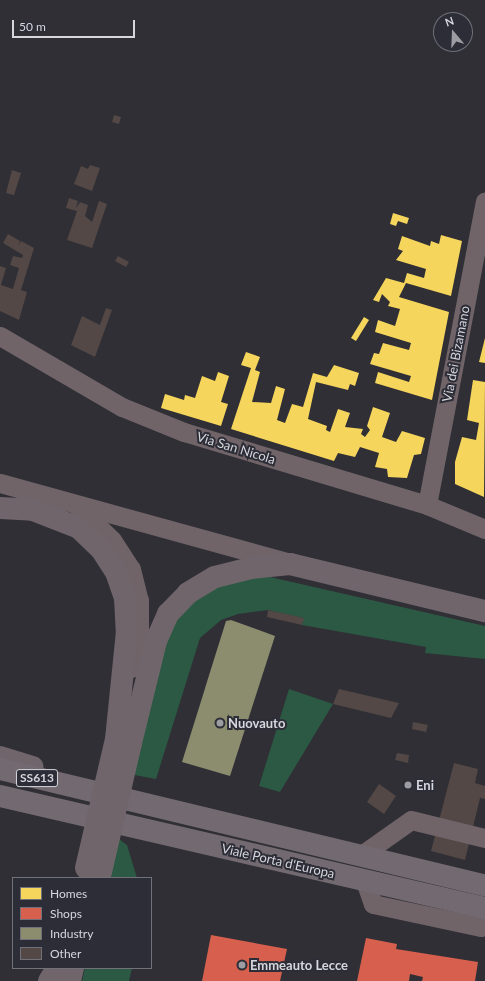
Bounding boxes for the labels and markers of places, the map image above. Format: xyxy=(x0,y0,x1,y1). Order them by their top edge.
place label: Nuovauto xyxy=(228,715,285,731)
marker: Nuovauto xyxy=(215,718,225,728)
place label: Eni xyxy=(416,777,434,793)
marker: Eni xyxy=(403,780,413,790)
place label: Emmeauto Lecce xyxy=(250,957,348,973)
marker: Emmeauto Lecce xyxy=(237,960,247,970)

